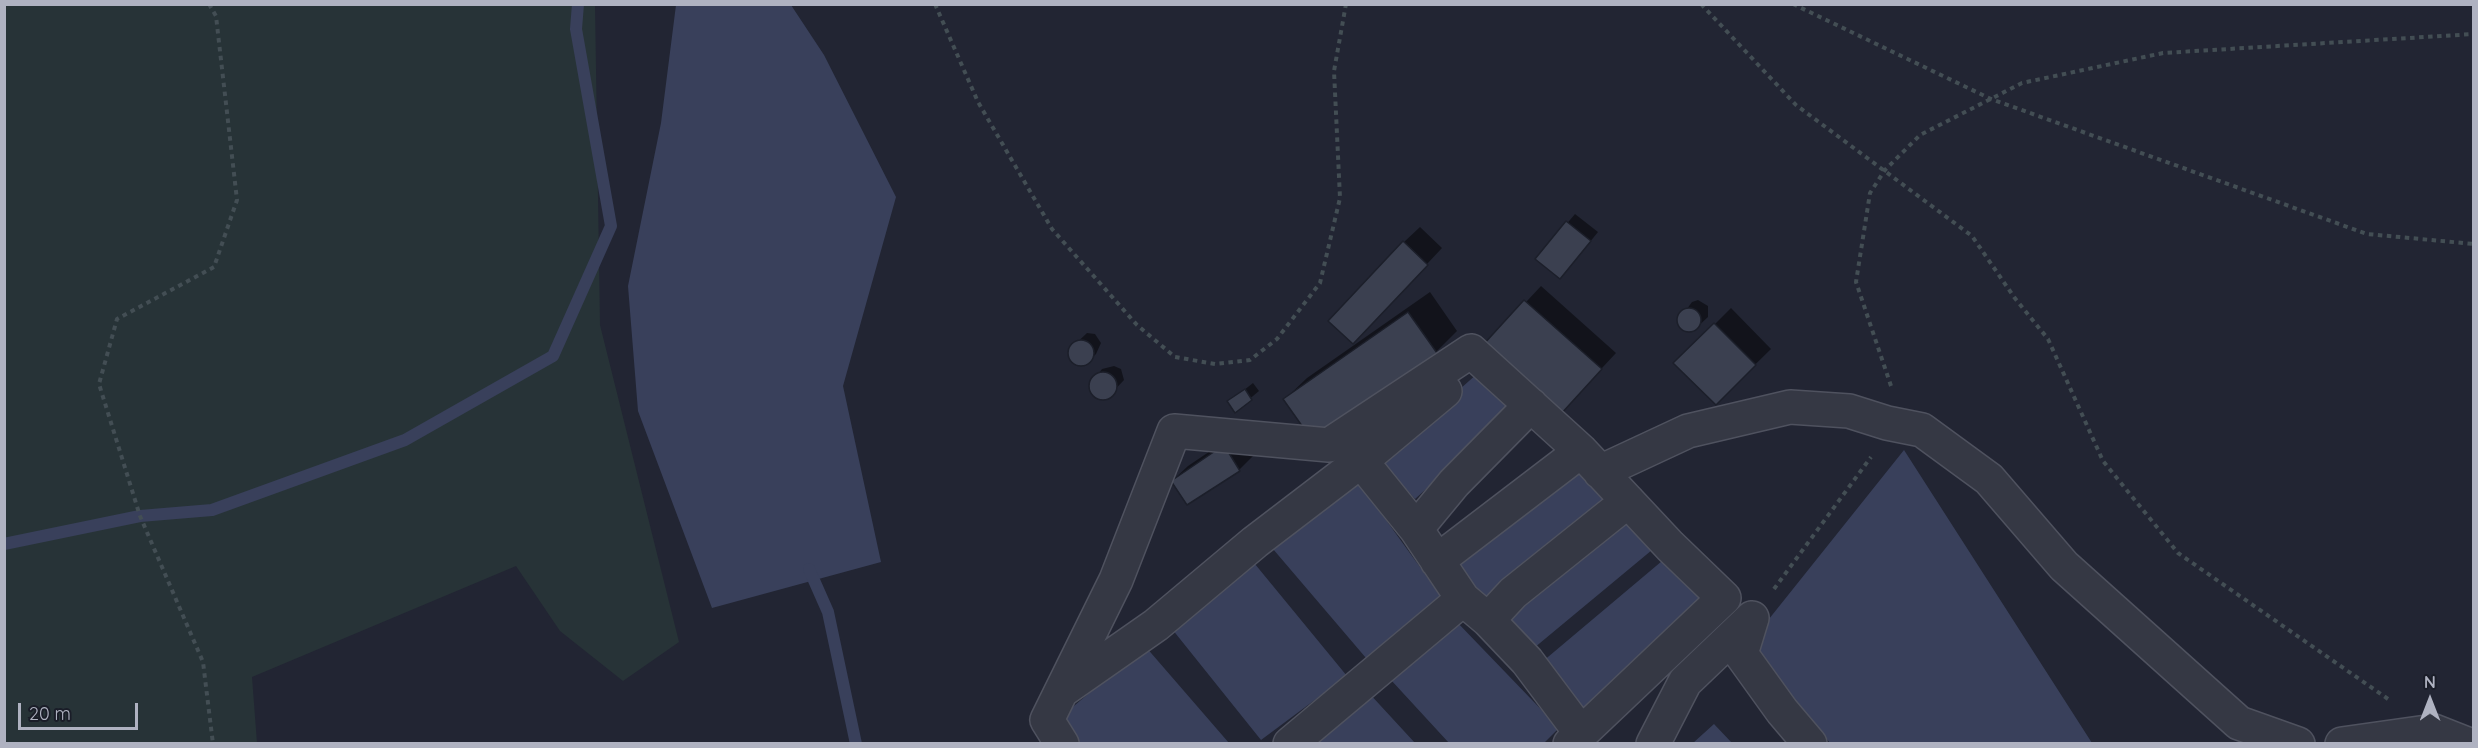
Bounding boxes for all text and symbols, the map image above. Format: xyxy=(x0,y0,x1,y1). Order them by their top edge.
north arrow xyxy=(2400,670,2460,730)
text: N xyxy=(2424,672,2436,692)
scale bar xyxy=(21,691,141,729)
text: 20 m xyxy=(29,702,71,725)

